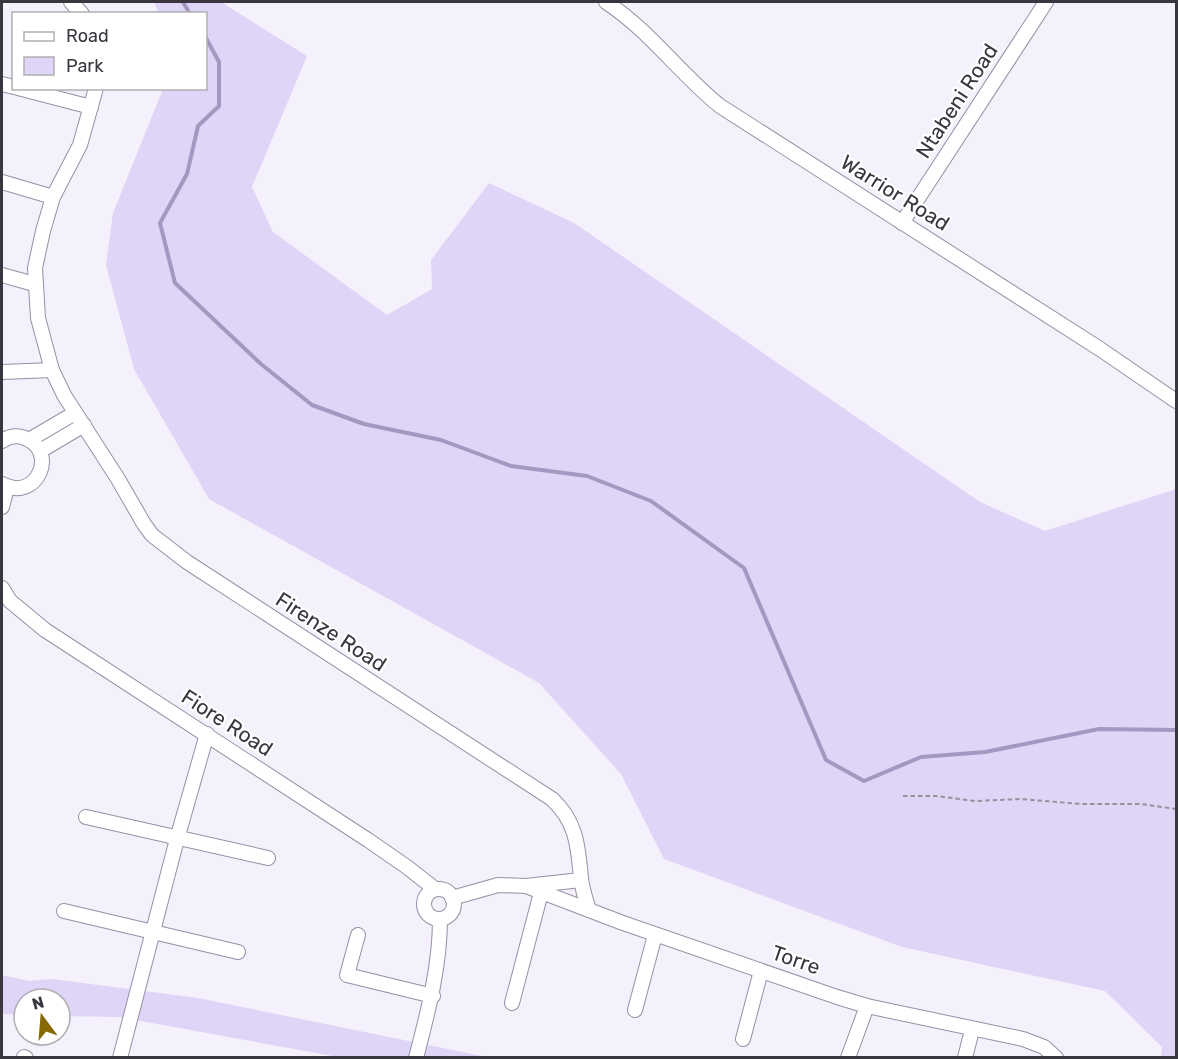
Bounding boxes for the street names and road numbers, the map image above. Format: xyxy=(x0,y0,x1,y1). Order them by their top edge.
street label: Ntabeni Road xyxy=(910,39,1003,163)
street label: Warrior Road xyxy=(836,149,954,236)
street label: Firenze Road xyxy=(271,587,391,677)
street label: Fiore Road xyxy=(177,684,278,761)
street label: Torre xyxy=(769,940,824,979)

